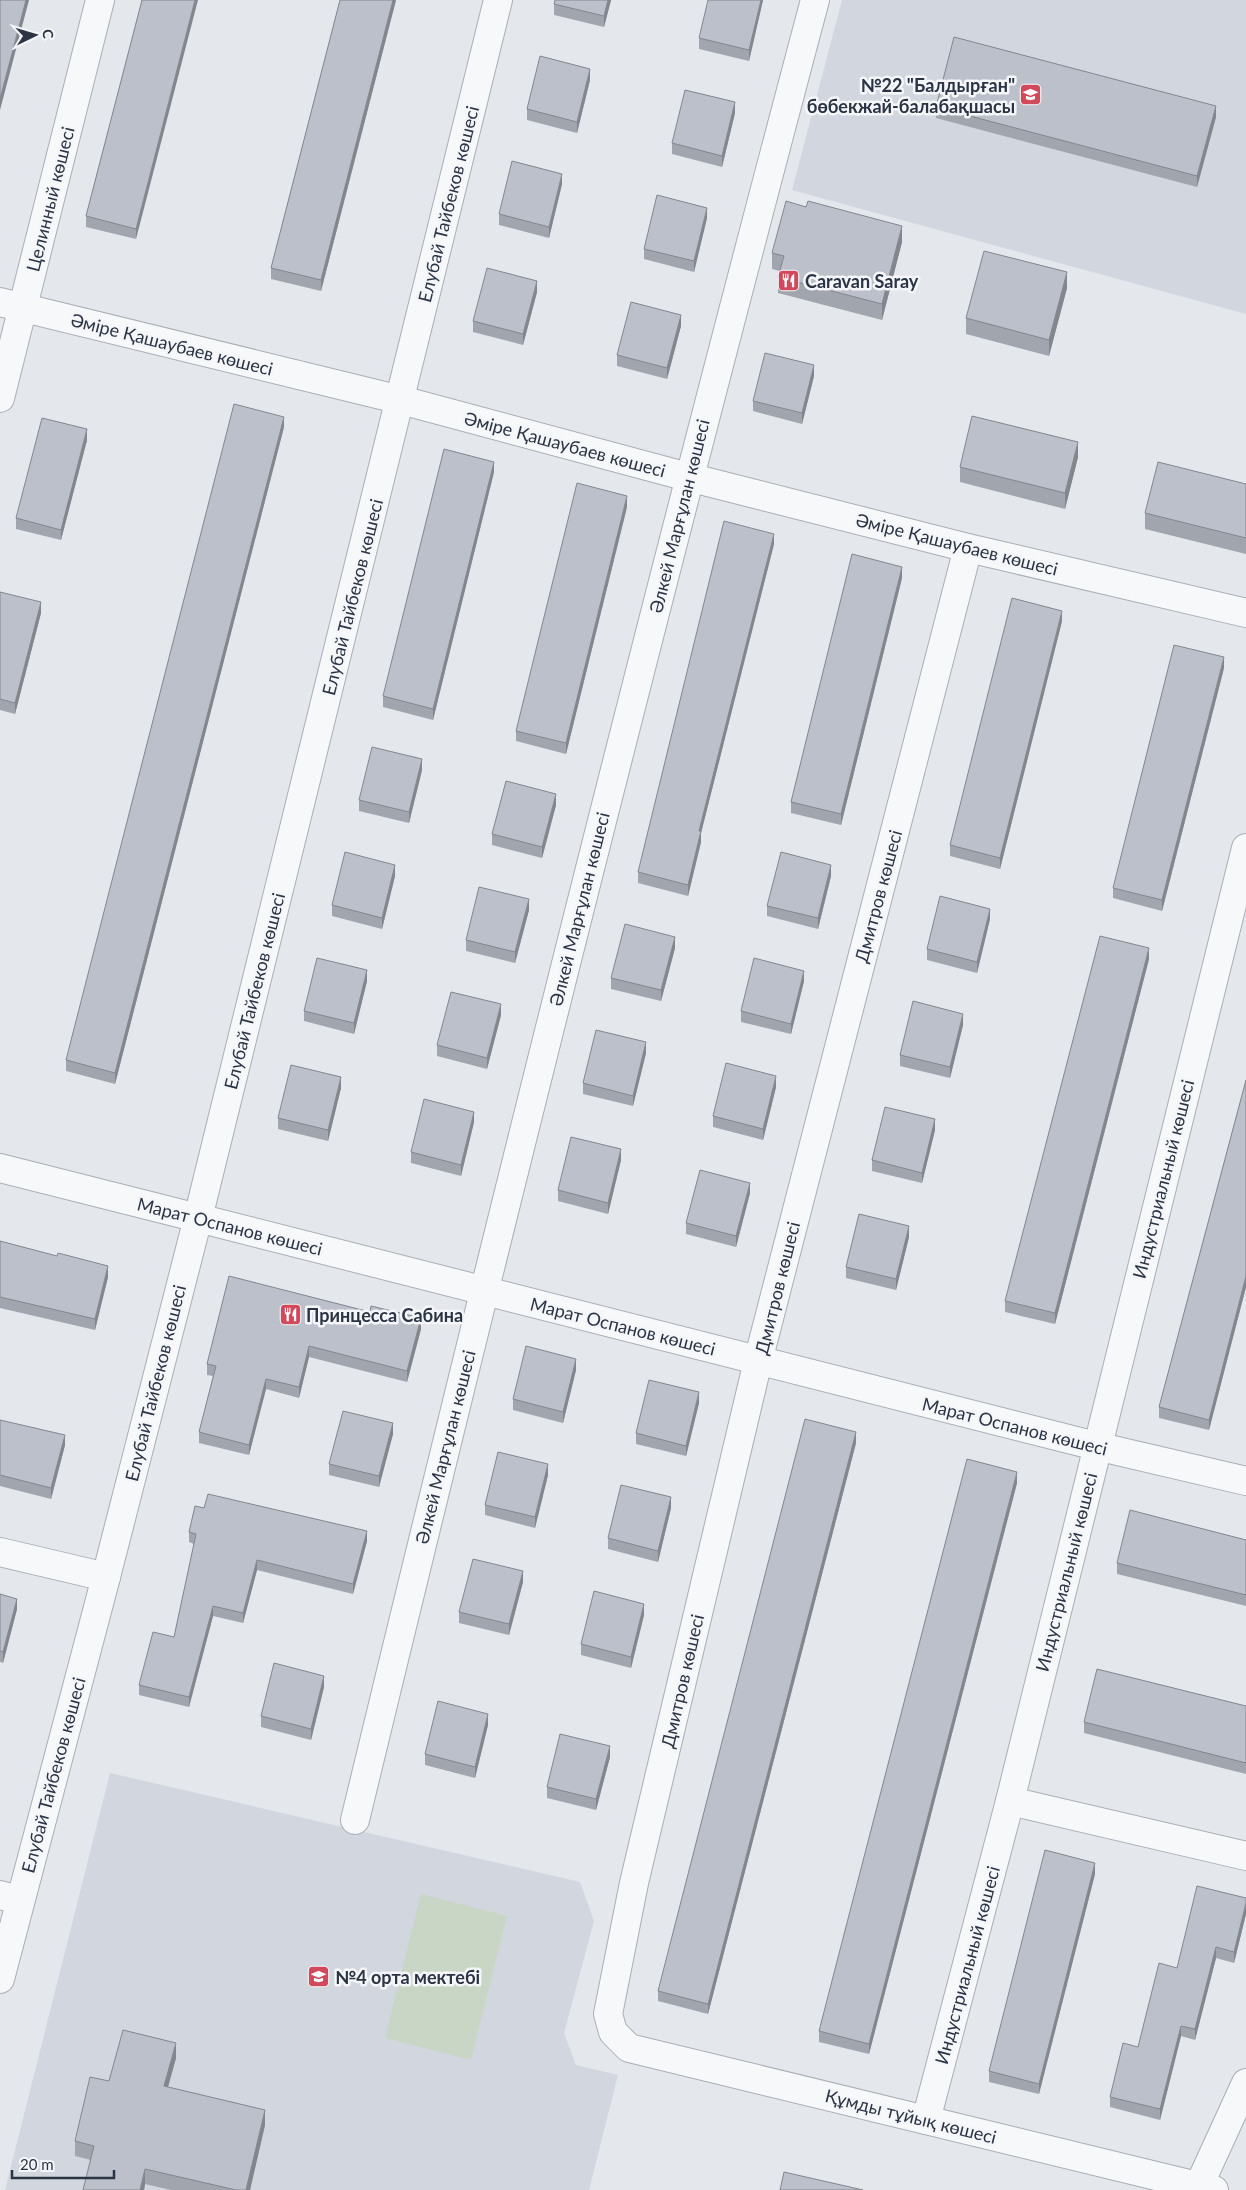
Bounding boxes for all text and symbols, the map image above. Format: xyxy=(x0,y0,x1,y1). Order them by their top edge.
north arrow xyxy=(10,10,60,60)
text: С xyxy=(40,28,57,40)
place label: №22 "Балдырған" бөбекжай-балабақшасы xyxy=(807,74,1015,117)
school or university icon: №22 "Балдырған" бөбекжай-балабақшасы xyxy=(1019,83,1043,107)
street label: Елубай Тайбеков көшесі xyxy=(413,103,483,305)
street label: Целинный көшесі xyxy=(21,124,79,274)
restaurant icon: Caravan Saray xyxy=(777,269,801,293)
place label: Caravan Saray xyxy=(805,270,919,292)
street label: Әміре Қашаубаев көшесі xyxy=(69,308,275,380)
street label: Әміре Қашаубаев көшесі xyxy=(462,407,668,481)
street label: Әлкей Марғұлан көшесі xyxy=(644,417,714,615)
street label: Елубай Тайбеков көшесі xyxy=(317,496,387,698)
street label: Әміре Қашаубаев көшесі xyxy=(854,508,1060,580)
street label: Әлкей Марғұлан көшесі xyxy=(544,810,614,1008)
street label: Дмитров көшесі xyxy=(850,827,906,965)
street label: Елубай Тайбеков көшесі xyxy=(219,890,289,1092)
street label: Индустриальный көшесі xyxy=(1128,1077,1198,1281)
street label: Марат Оспанов көшесі xyxy=(135,1192,325,1260)
street label: Дмитров көшесі xyxy=(750,1219,804,1357)
street label: Елубай Тайбеков көшесі xyxy=(120,1282,190,1484)
street label: Марат Оспанов көшесі xyxy=(528,1292,718,1360)
restaurant icon: Принцесса Сабина xyxy=(278,1303,302,1327)
place label: Принцесса Сабина xyxy=(306,1304,463,1326)
street label: Әлкей Марғұлан көшесі xyxy=(410,1348,480,1546)
street label: Марат Оспанов көшесі xyxy=(920,1392,1110,1460)
street label: Индустриальный көшесі xyxy=(1031,1470,1101,1674)
street label: Дмитров көшесі xyxy=(656,1612,708,1750)
street label: Елубай Тайбеков көшесі xyxy=(16,1675,90,1875)
street label: Индустриальный көшесі xyxy=(930,1864,1004,2066)
school or university icon: №4 орта мектебі xyxy=(307,1965,331,1989)
place label: №4 орта мектебі xyxy=(335,1966,480,1988)
street label: Құмды тұйық көшесі xyxy=(823,2084,999,2148)
scale bar xyxy=(12,2148,115,2180)
text: 20 m xyxy=(20,2155,54,2173)

